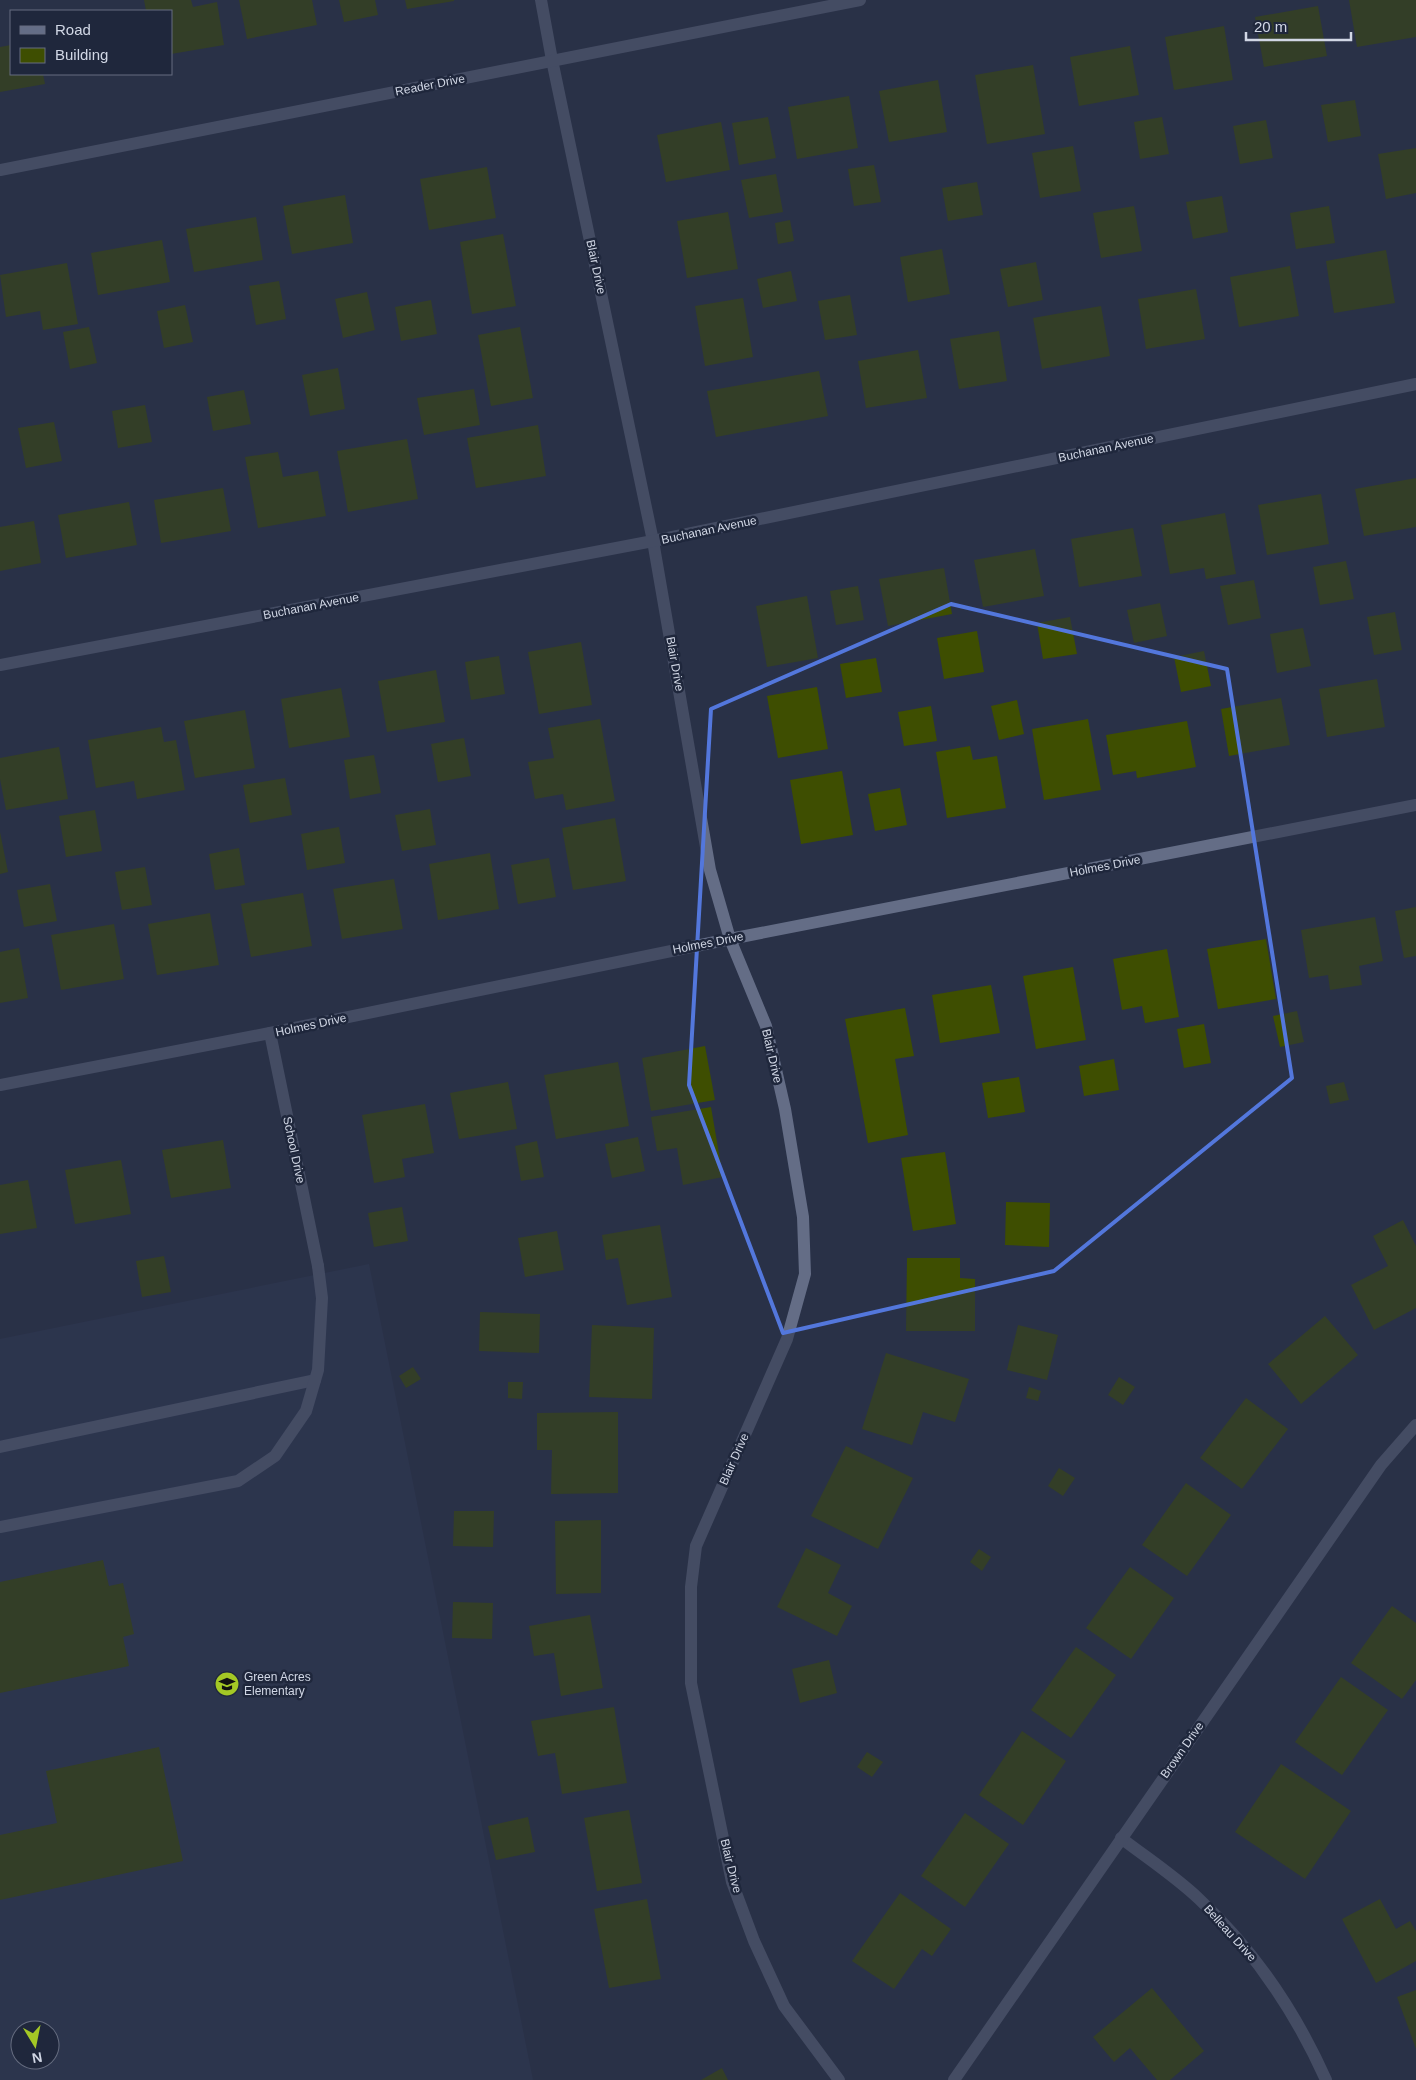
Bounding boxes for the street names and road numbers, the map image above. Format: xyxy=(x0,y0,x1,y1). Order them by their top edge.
street label: Reader Drive xyxy=(394,71,466,99)
street label: Blair Drive xyxy=(583,238,609,296)
street label: Buchanan Avenue xyxy=(1057,431,1155,465)
street label: Buchanan Avenue xyxy=(660,513,758,547)
street label: Buchanan Avenue xyxy=(262,590,360,622)
street label: Blair Drive xyxy=(663,636,687,693)
street label: Holmes Drive xyxy=(1068,852,1142,880)
street label: Holmes Drive xyxy=(671,929,745,957)
street label: Holmes Drive xyxy=(274,1011,348,1039)
street label: Blair Drive xyxy=(759,1027,785,1085)
street label: School Drive xyxy=(280,1115,308,1185)
street label: Blair Drive xyxy=(716,1431,752,1487)
street label: Brown Drive xyxy=(1158,1719,1207,1781)
street label: Blair Drive xyxy=(718,1837,745,1895)
street label: Belleau Drive xyxy=(1201,1902,1259,1964)

